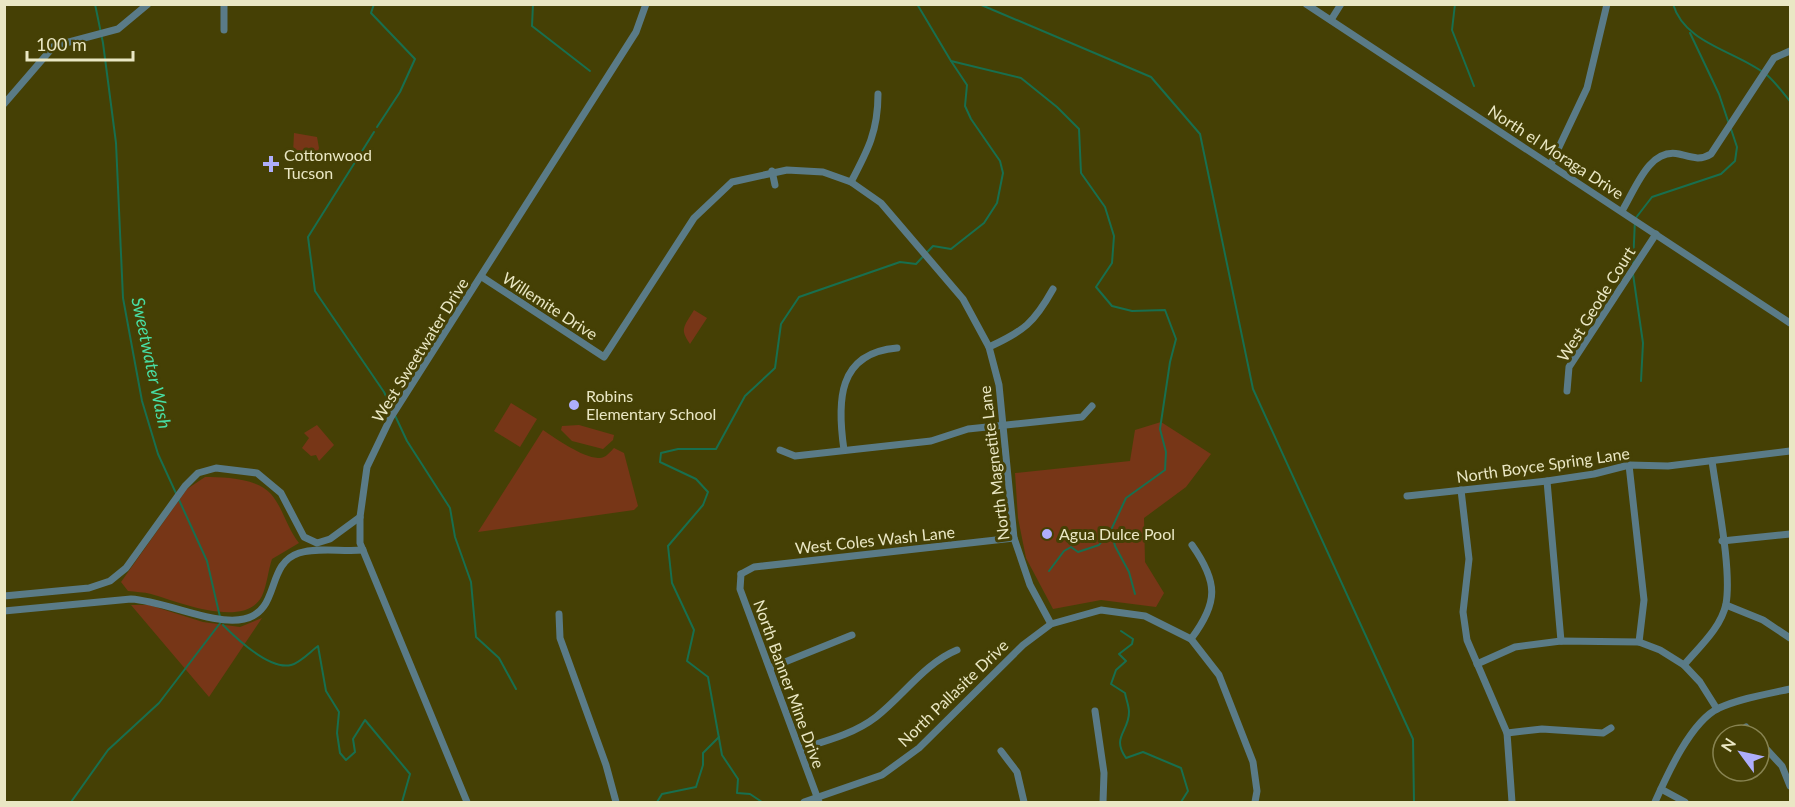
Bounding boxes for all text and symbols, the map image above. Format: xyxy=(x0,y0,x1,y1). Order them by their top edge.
scale bar xyxy=(27,24,134,62)
text: 100 m xyxy=(36,33,87,55)
street label: North el Moraga Drive xyxy=(1485,101,1628,203)
place label: Cottonwood Tucson xyxy=(284,145,372,182)
marker: Cottonwood Tucson xyxy=(262,155,280,173)
street label: West Geode Court xyxy=(1553,243,1639,365)
street label: Willemite Drive xyxy=(499,268,601,343)
street label: West Sweetwater Drive xyxy=(367,274,472,425)
water label: Sweetwater Wash xyxy=(127,295,177,431)
street label: North Magnetite Lane xyxy=(975,385,1012,541)
place label: Robins Elementary School xyxy=(586,386,716,423)
marker: Robins Elementary School xyxy=(567,398,581,412)
street label: North Boyce Spring Lane xyxy=(1455,443,1631,486)
street label: West Coles Wash Lane xyxy=(794,522,956,557)
place label: Agua Dulce Pool xyxy=(1059,524,1175,543)
marker: Agua Dulce Pool xyxy=(1040,527,1054,541)
street label: North Banner Mine Drive xyxy=(750,597,829,771)
street label: North Pallasite Drive xyxy=(894,635,1012,750)
north arrow xyxy=(1711,723,1771,783)
text: N xyxy=(1717,734,1739,755)

